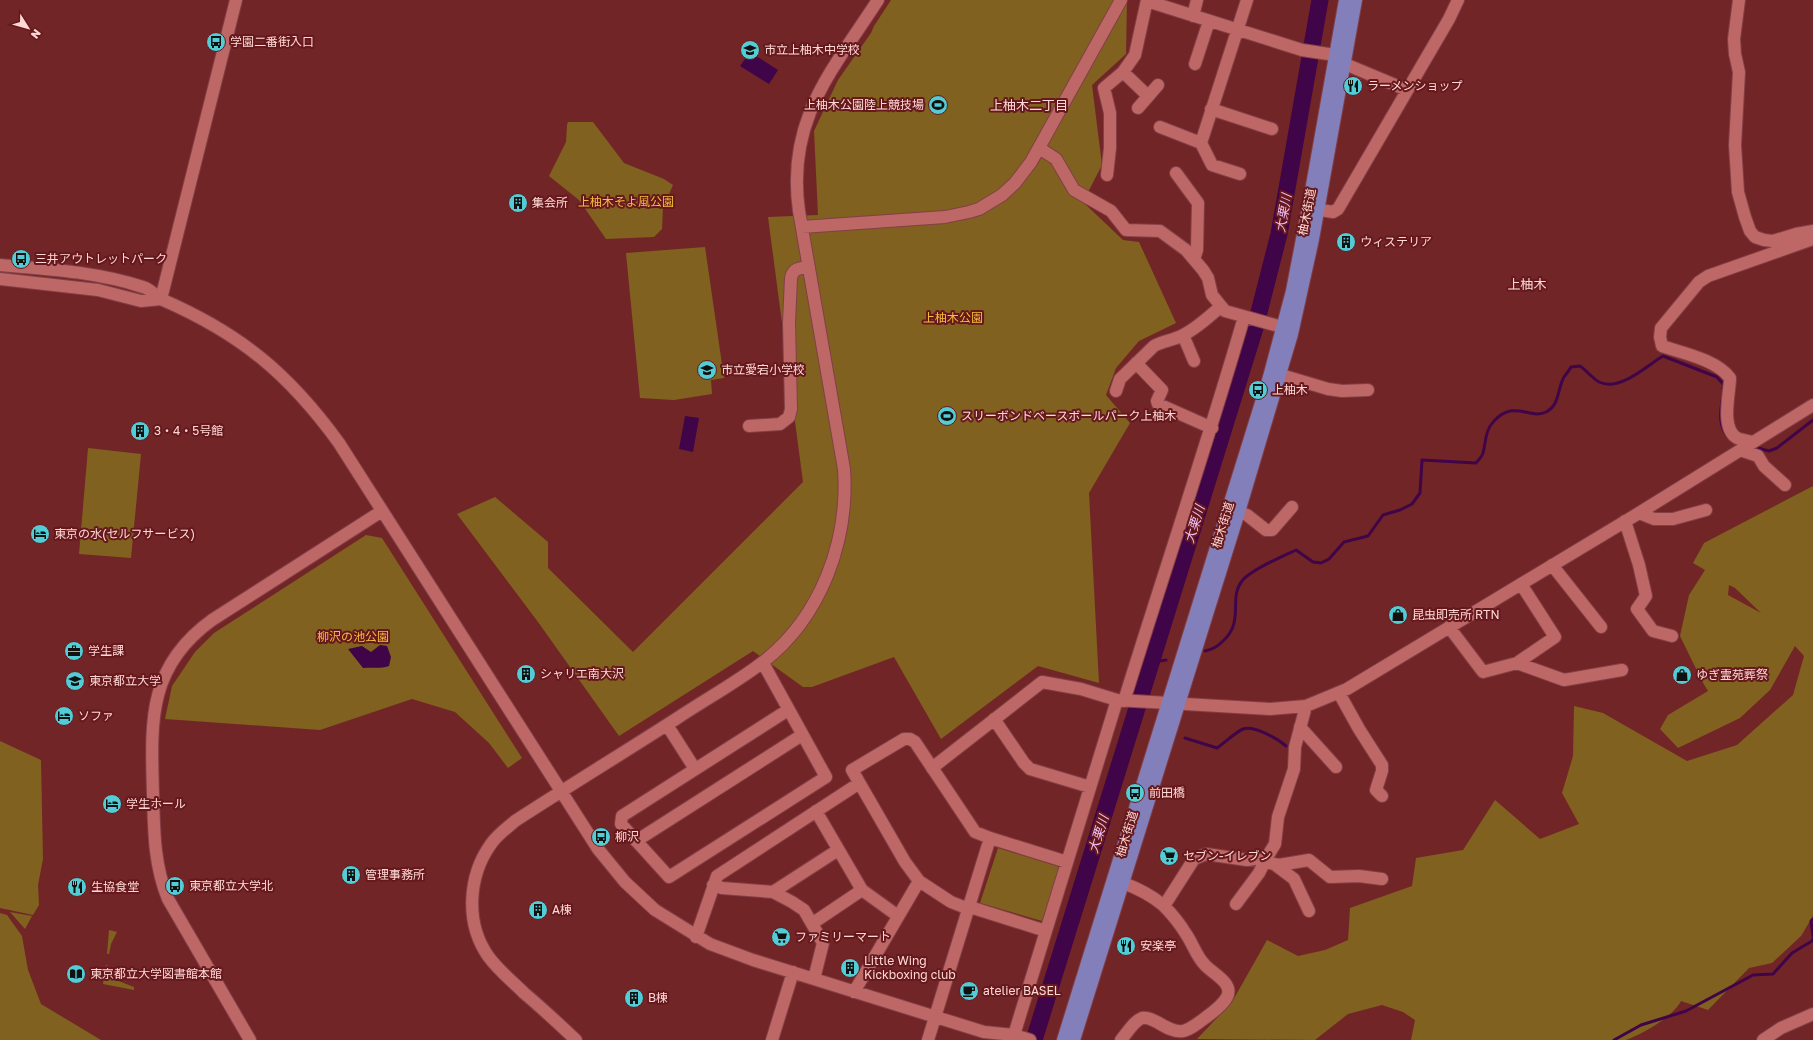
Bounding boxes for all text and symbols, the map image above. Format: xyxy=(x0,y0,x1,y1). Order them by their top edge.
north arrow xyxy=(8,8,48,48)
text: N xyxy=(29,27,44,42)
bus stop icon: 学園二番街入口 xyxy=(205,31,227,53)
place label: 学園二番街入口 xyxy=(230,34,314,49)
school or university icon: 市立上柚木中学校 xyxy=(739,39,761,61)
place label: 市立上柚木中学校 xyxy=(764,42,860,57)
restaurant icon: ラーメンショップ xyxy=(1342,75,1364,97)
place label: ラーメンショップ xyxy=(1367,78,1463,93)
sports icon: 上柚木公園陸上競技場 xyxy=(927,94,949,116)
place label: 上柚木公園陸上競技場 xyxy=(804,97,924,112)
district label: 上柚木二丁目 xyxy=(990,97,1068,113)
street label: 柚木街道 xyxy=(1295,187,1318,237)
water label: 大栗川 xyxy=(1272,190,1295,234)
building icon: 集会所 xyxy=(507,192,529,214)
park label: 上柚木そよ風公園 xyxy=(578,194,674,209)
place label: 集会所 xyxy=(532,195,568,210)
building icon: ウィステリア xyxy=(1335,231,1357,253)
place label: ウィステリア xyxy=(1360,234,1432,249)
bus stop icon: 三井アウトレットパーク xyxy=(10,248,32,270)
place label: 三井アウトレットパーク xyxy=(35,251,167,266)
district label: 上柚木 xyxy=(1507,276,1547,292)
park label: 上柚木公園 xyxy=(923,310,983,325)
school or university icon: 市立愛宕小学校 xyxy=(696,359,718,381)
place label: 市立愛宕小学校 xyxy=(721,362,805,377)
bus stop icon: 上柚木 xyxy=(1247,379,1269,401)
place label: 上柚木 xyxy=(1272,382,1308,397)
sports icon: スリーボンドベースボールパーク上柚木 xyxy=(936,405,958,427)
place label: スリーボンドベースボールパーク上柚木 xyxy=(961,408,1176,423)
building icon: 3・4・5号館 xyxy=(129,420,151,442)
place label: 3・4・5号館 xyxy=(154,423,223,438)
street label: 柚木街道 xyxy=(1208,500,1237,550)
water label: 大栗川 xyxy=(1181,501,1208,545)
hotel icon: 東京の水(セルフサービス) xyxy=(29,523,51,545)
place label: 東京の水(セルフサービス) xyxy=(54,526,195,541)
shop icon: 昆虫即売所 RTN xyxy=(1387,604,1409,626)
place label: 昆虫即売所 RTN xyxy=(1412,607,1500,622)
park label: 柳沢の池公園 xyxy=(317,629,389,644)
office icon: 学生課 xyxy=(63,640,85,662)
place label: 学生課 xyxy=(88,643,124,658)
building icon: シャリエ南大沢 xyxy=(515,663,537,685)
shop icon: ゆぎ霊苑葬祭 xyxy=(1671,664,1693,686)
place label: シャリエ南大沢 xyxy=(540,666,624,681)
place label: ゆぎ霊苑葬祭 xyxy=(1696,667,1768,682)
school or university icon: 東京都立大学 xyxy=(64,670,86,692)
place label: 東京都立大学 xyxy=(89,673,161,688)
hotel icon: ソファ xyxy=(53,705,75,727)
place label: ソファ xyxy=(78,708,114,723)
bus stop icon: 前田橋 xyxy=(1124,782,1146,804)
place label: 前田橋 xyxy=(1149,785,1185,800)
hotel icon: 学生ホール xyxy=(101,793,123,815)
place label: 学生ホール xyxy=(126,796,186,811)
street label: 柚木街道 xyxy=(1112,809,1141,859)
water label: 大栗川 xyxy=(1085,811,1112,855)
bus stop icon: 柳沢 xyxy=(590,826,612,848)
place label: 柳沢 xyxy=(615,829,639,844)
supermarket icon: セブン-イレブン xyxy=(1158,845,1180,867)
place label: セブン-イレブン xyxy=(1183,848,1272,863)
building icon: 管理事務所 xyxy=(340,864,362,886)
place label: 管理事務所 xyxy=(365,867,425,882)
bus stop icon: 東京都立大学北 xyxy=(164,875,186,897)
restaurant icon: 生協食堂 xyxy=(66,876,88,898)
place label: 東京都立大学北 xyxy=(189,878,273,893)
place label: 生協食堂 xyxy=(91,879,139,894)
building icon: A棟 xyxy=(527,899,549,921)
place label: A棟 xyxy=(552,902,572,917)
supermarket icon: ファミリーマート xyxy=(770,926,792,948)
place label: ファミリーマート xyxy=(795,929,891,944)
restaurant icon: 安楽亭 xyxy=(1115,935,1137,957)
place label: 安楽亭 xyxy=(1140,938,1176,953)
place label: Little Wing Kickboxing club xyxy=(864,953,956,982)
building icon: Little Wing Kickboxing club xyxy=(839,957,861,979)
library icon: 東京都立大学図書館本館 xyxy=(65,963,87,985)
place label: 東京都立大学図書館本館 xyxy=(90,966,222,981)
cafe icon: atelier BASEL xyxy=(958,980,980,1002)
place label: atelier BASEL xyxy=(983,983,1061,998)
building icon: B棟 xyxy=(623,987,645,1009)
place label: B棟 xyxy=(648,990,668,1005)

